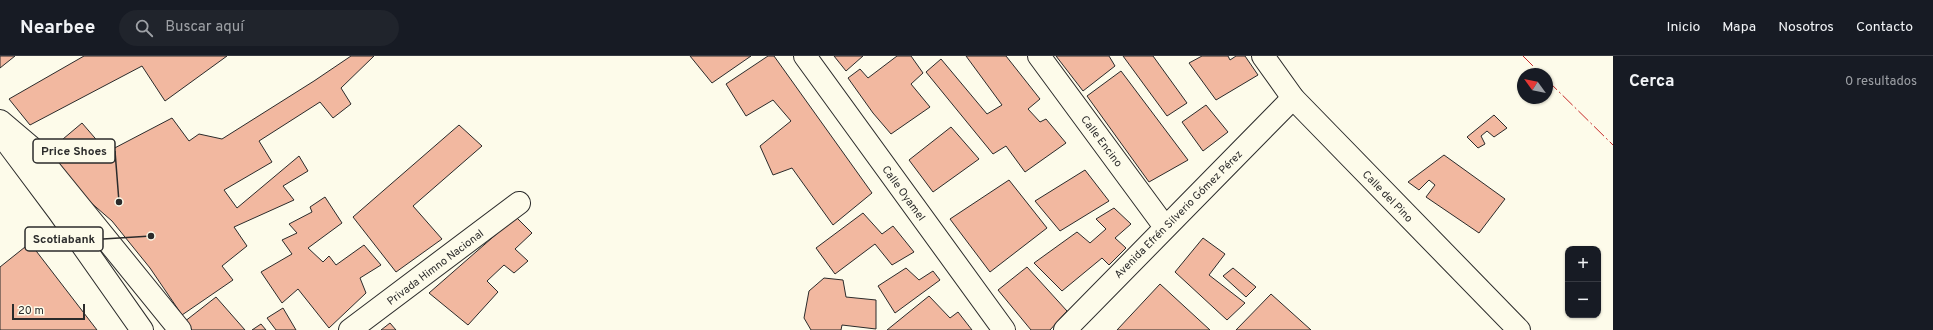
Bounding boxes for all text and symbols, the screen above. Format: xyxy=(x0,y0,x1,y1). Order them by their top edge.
search box xyxy=(119,10,399,46)
text: Nearbee xyxy=(20,16,95,40)
icon: search xyxy=(133,17,155,39)
text: Buscar aquí xyxy=(165,18,244,37)
text: Inicio xyxy=(1667,19,1700,36)
text: Mapa xyxy=(1722,19,1756,36)
text: Nosotros xyxy=(1778,19,1834,36)
text: Contacto xyxy=(1856,19,1913,36)
north arrow xyxy=(1517,68,1553,104)
text: Cerca xyxy=(1629,71,1675,93)
text: 0 resultados xyxy=(1845,74,1917,90)
street label: Calle Encino xyxy=(1077,113,1125,170)
callout: Price Shoes xyxy=(33,139,115,163)
text: Price Shoes xyxy=(41,144,107,160)
street label: Avenida Efrén Silverio Gómez Pérez xyxy=(1112,148,1246,282)
street label: Calle Oyamel xyxy=(878,163,928,224)
street label: Calle del Pino xyxy=(1359,168,1416,226)
callout: Scotiabank xyxy=(25,227,103,251)
street label: Privada Himno Nacional xyxy=(384,227,487,309)
text: Scotiabank xyxy=(33,232,95,248)
map controls xyxy=(1565,246,1601,318)
button: + xyxy=(1565,246,1601,282)
button: − xyxy=(1565,282,1601,318)
scale bar xyxy=(12,302,85,321)
text: 20 m xyxy=(18,304,44,318)

